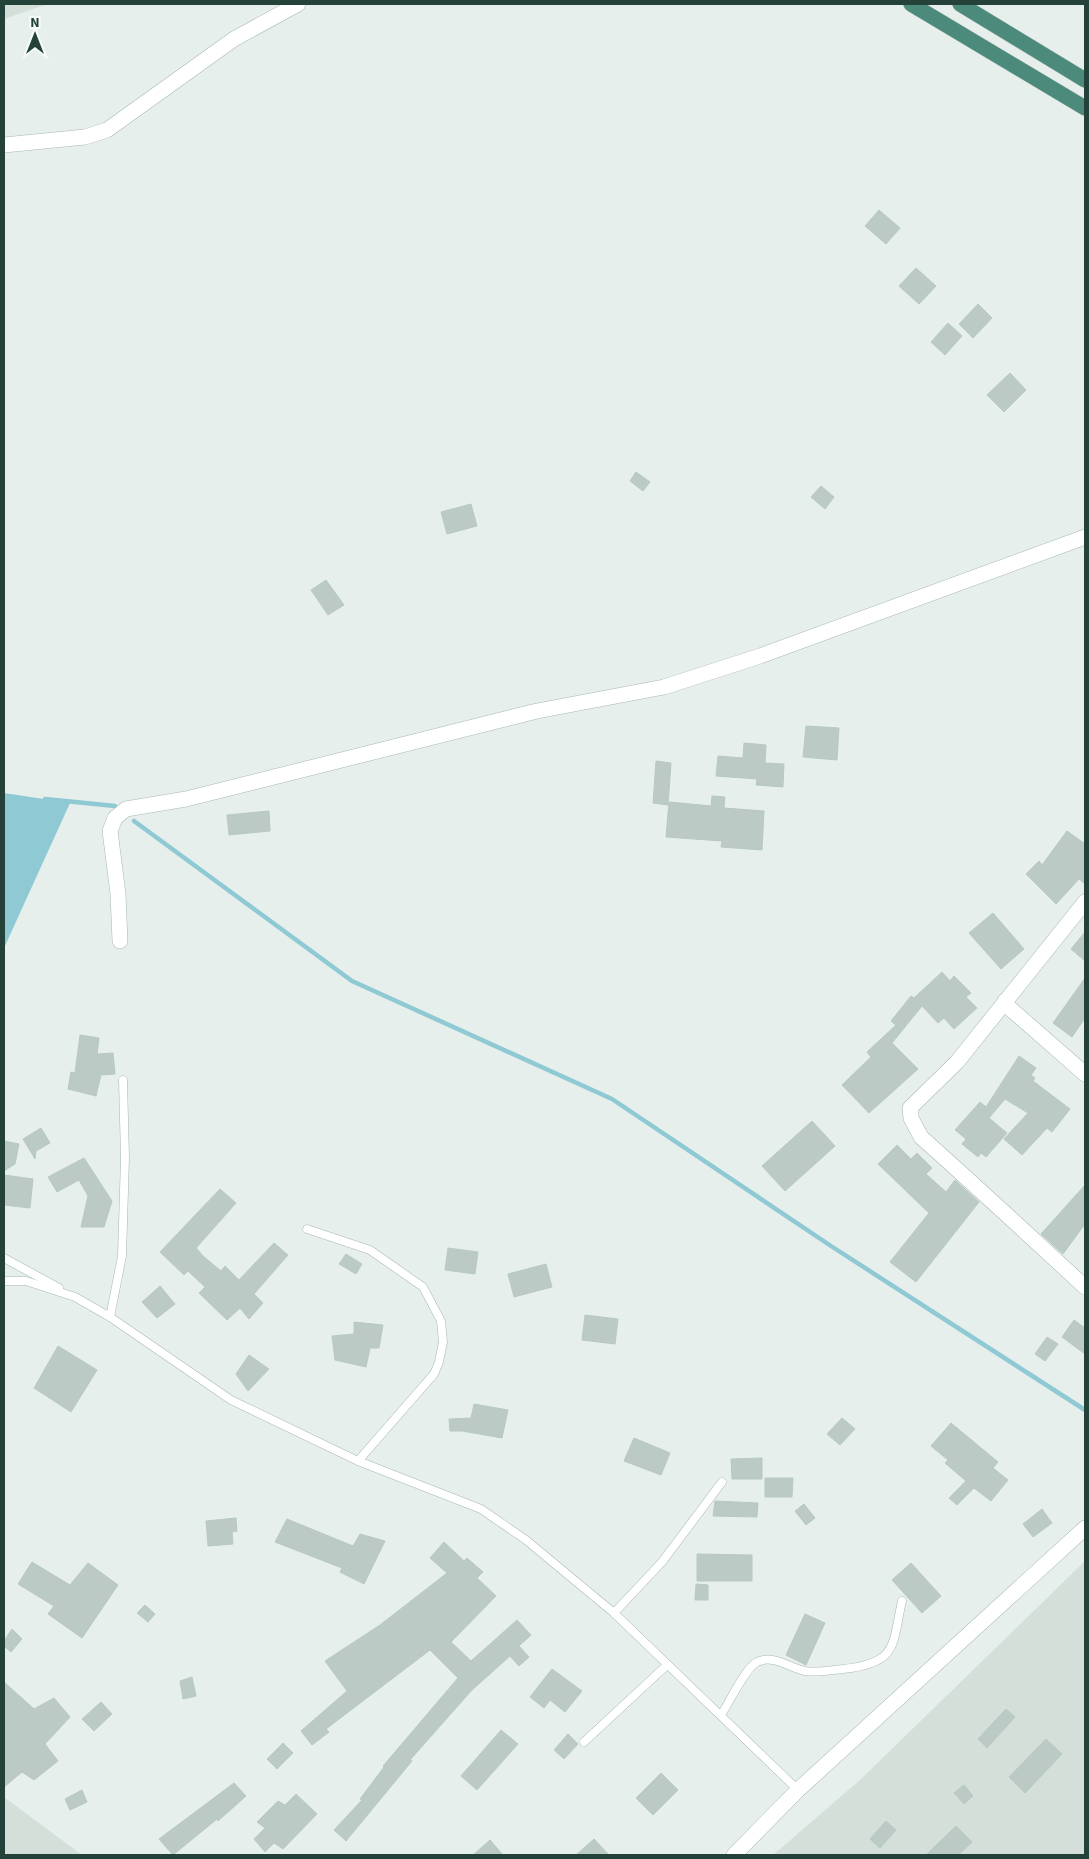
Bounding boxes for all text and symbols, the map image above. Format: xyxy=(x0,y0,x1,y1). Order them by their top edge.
north arrow xyxy=(10,10,60,60)
text: N xyxy=(30,13,40,33)

